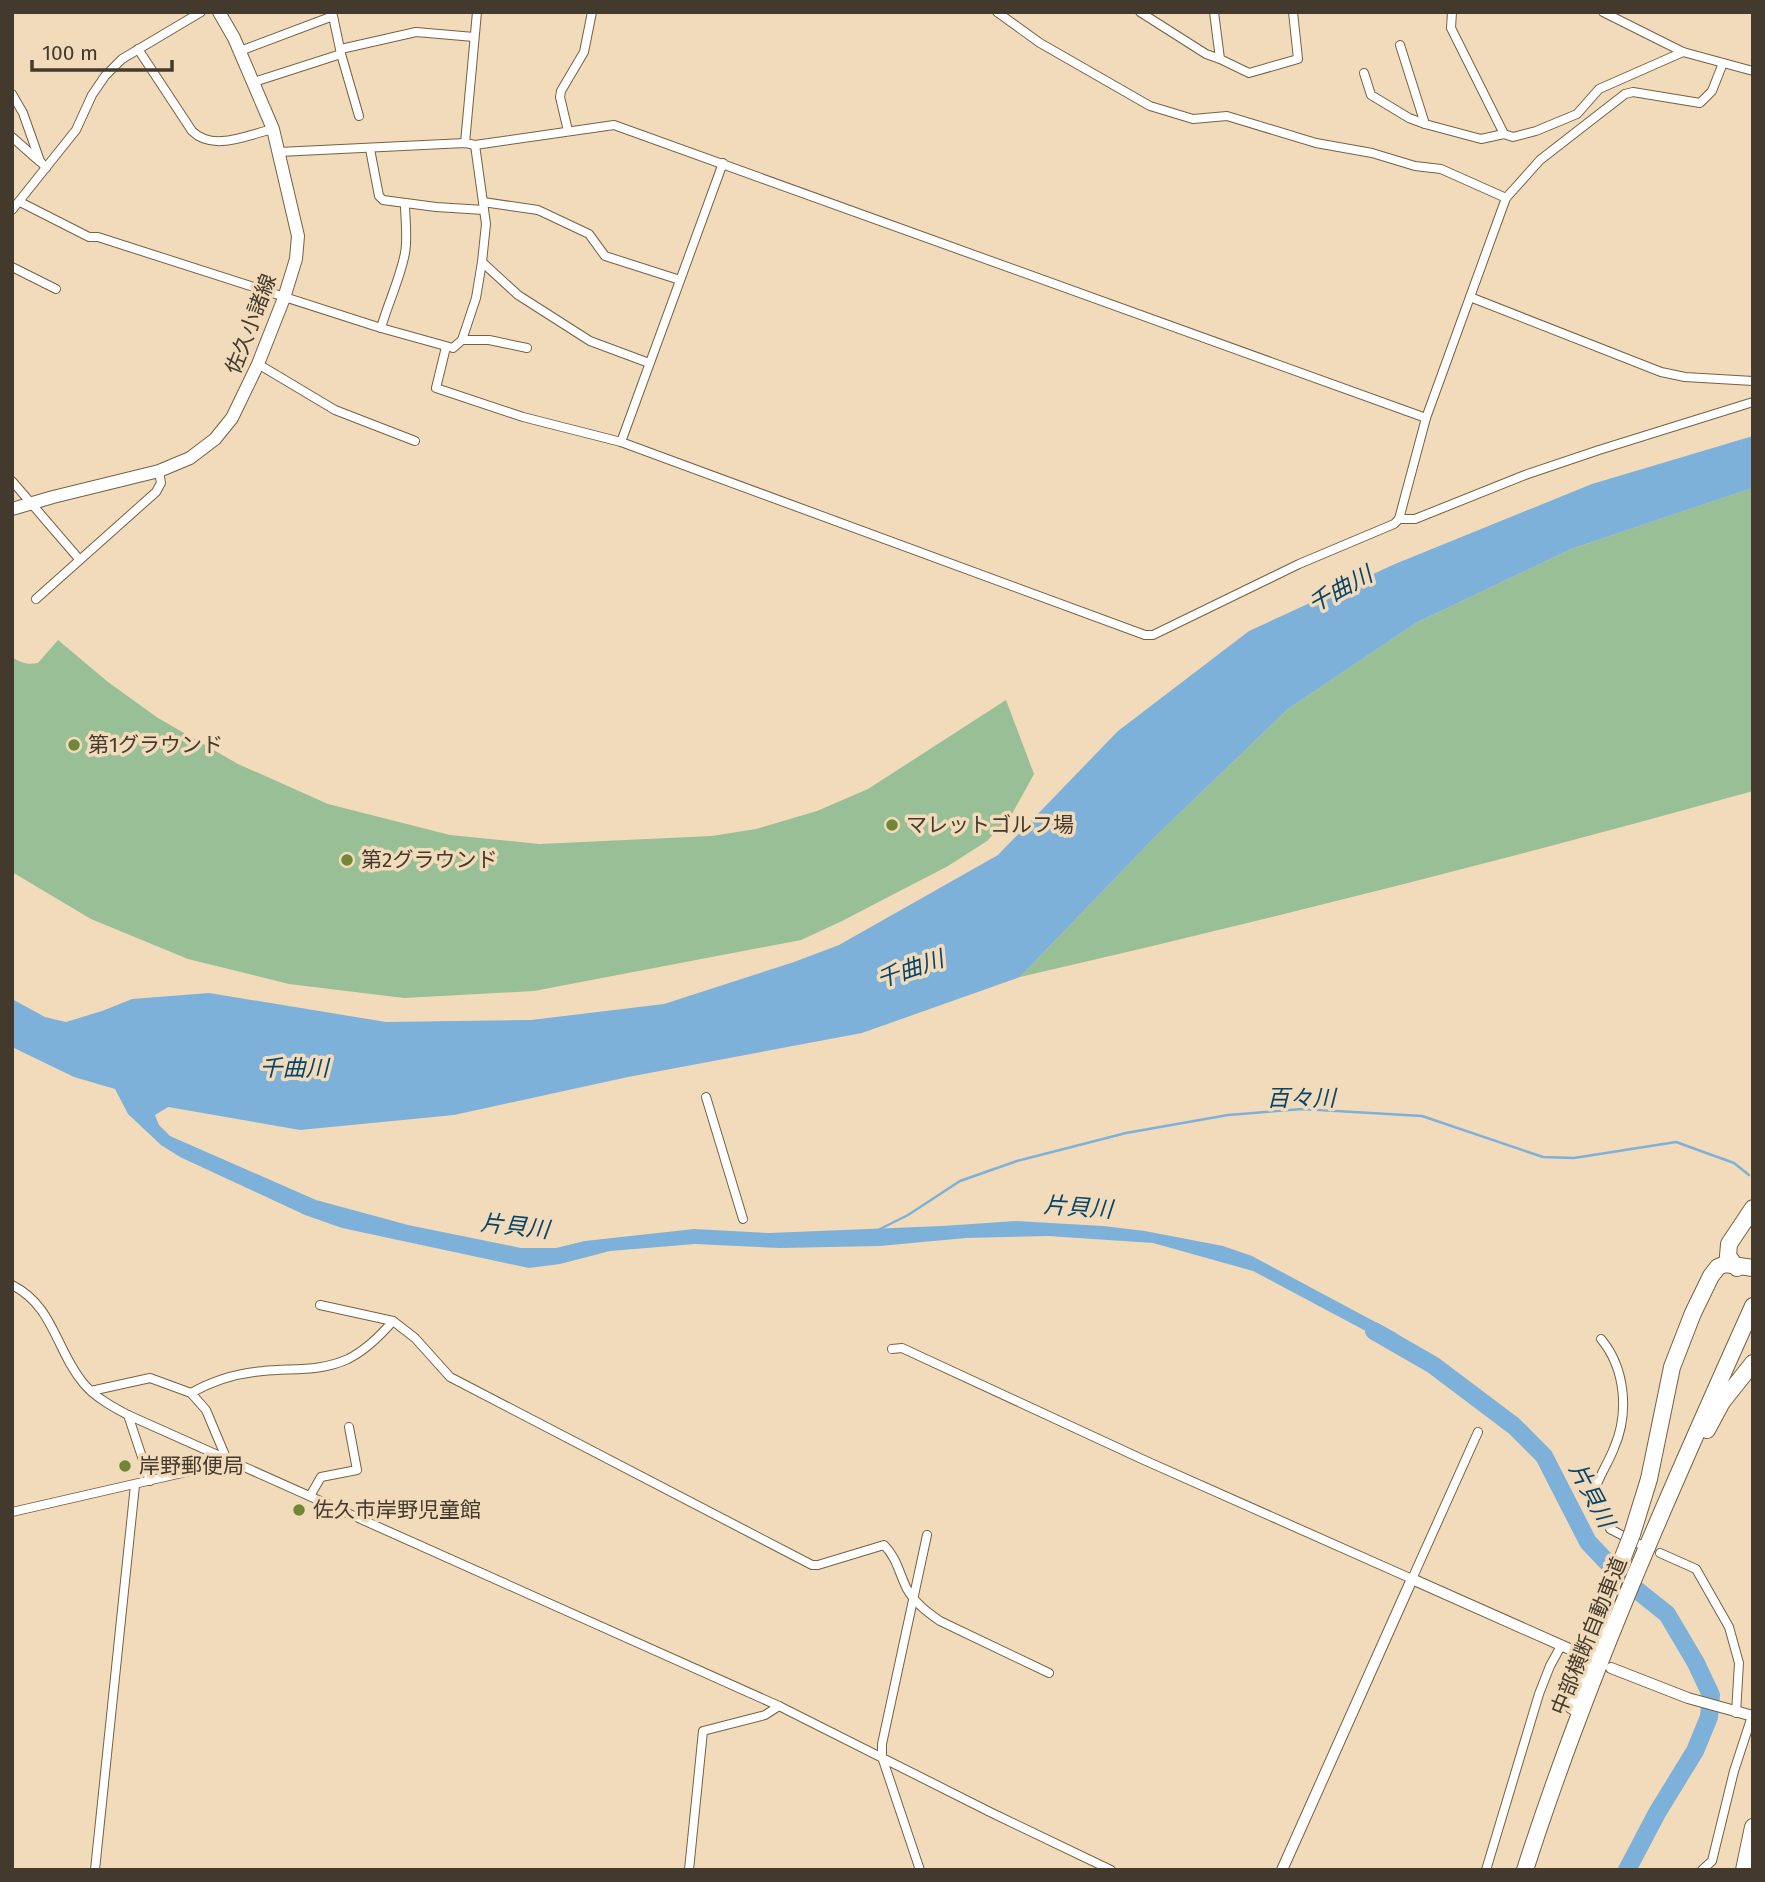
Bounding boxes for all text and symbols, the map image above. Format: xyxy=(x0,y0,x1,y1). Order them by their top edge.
scale bar xyxy=(32,28,172,72)
text: 100 m xyxy=(42,40,98,66)
street label: 佐久小諸線 xyxy=(220,270,282,378)
water label: 千曲川 xyxy=(1303,559,1380,618)
place label: 第1グラウンド xyxy=(88,732,223,758)
marker: 第1グラウンド xyxy=(66,737,82,753)
place label: マレットゴルフ場 xyxy=(906,812,1074,838)
marker: マレットゴルフ場 xyxy=(884,817,900,833)
place label: 第2グラウンド xyxy=(361,847,497,873)
marker: 第2グラウンド xyxy=(339,852,355,868)
water label: 千曲川 xyxy=(873,944,950,993)
water label: 千曲川 xyxy=(260,1054,332,1082)
water label: 百々川 xyxy=(1267,1084,1339,1112)
water label: 片貝川 xyxy=(1043,1191,1116,1224)
water label: 片貝川 xyxy=(479,1208,554,1244)
place label: 岸野郵便局 xyxy=(139,1453,244,1479)
marker: 岸野郵便局 xyxy=(117,1458,133,1474)
water label: 片貝川 xyxy=(1563,1458,1622,1535)
place label: 佐久市岸野児童館 xyxy=(313,1497,481,1523)
marker: 佐久市岸野児童館 xyxy=(291,1502,307,1518)
street label: 中部横断自動車道 xyxy=(1545,1553,1633,1719)

